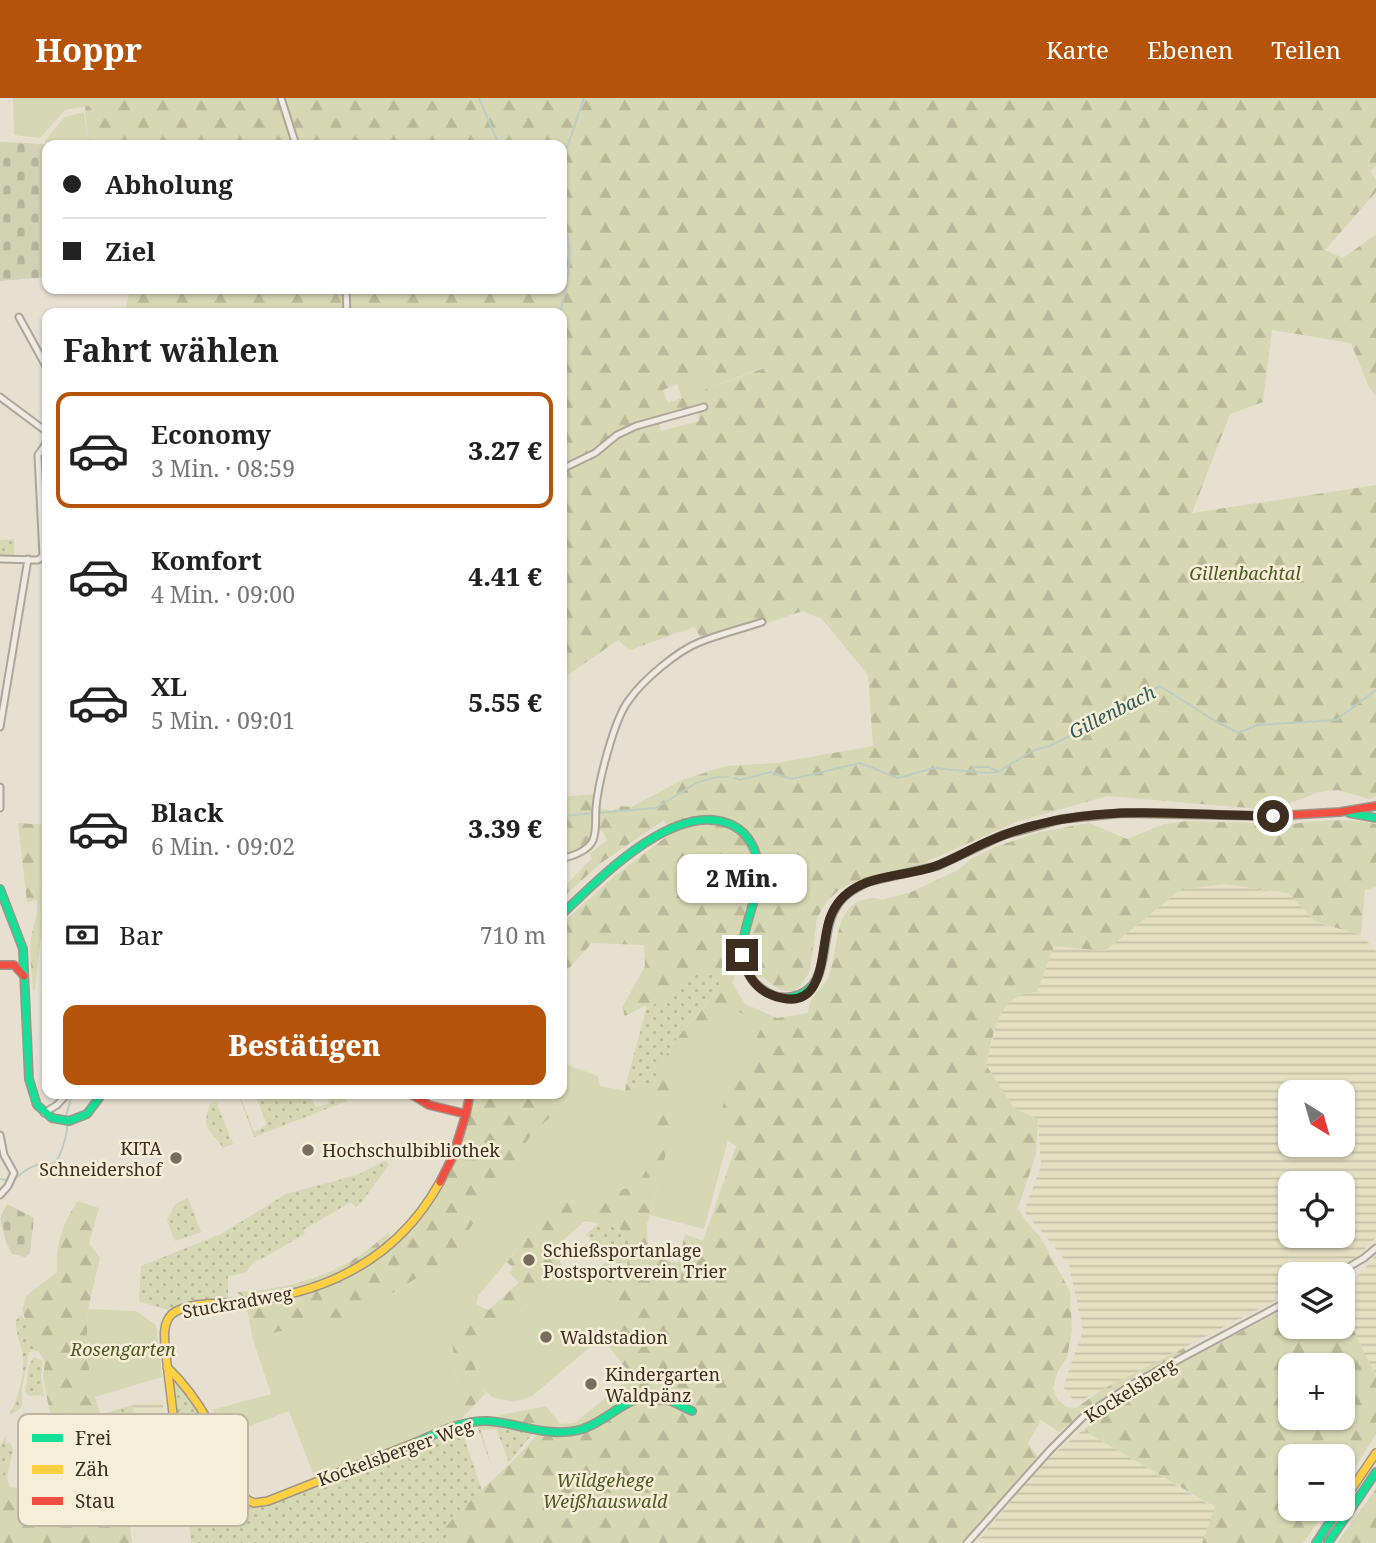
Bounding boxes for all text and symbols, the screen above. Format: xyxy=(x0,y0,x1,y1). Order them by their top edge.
text: Hoppr xyxy=(35,27,142,72)
text: Karte xyxy=(1046,33,1109,66)
text: Ebenen xyxy=(1147,33,1233,66)
text: Teilen xyxy=(1271,33,1341,66)
text: Abholung xyxy=(105,166,233,202)
text: Ziel xyxy=(105,233,156,269)
text: Fahrt wählen xyxy=(63,328,279,371)
text: Economy xyxy=(151,416,271,452)
icon: car xyxy=(67,419,130,482)
text: 3.27 € xyxy=(468,432,542,468)
text: 3 Min. · 08:59 xyxy=(151,452,295,484)
text: Komfort xyxy=(151,542,262,578)
icon: car xyxy=(67,545,130,608)
text: 4.41 € xyxy=(468,558,542,594)
park label: Gillenbachtal xyxy=(1189,561,1301,585)
text: 4 Min. · 09:00 xyxy=(151,578,295,610)
text: XL xyxy=(151,668,187,704)
icon: car xyxy=(67,671,130,734)
water label: Gillenbach xyxy=(1064,679,1160,745)
text: 5.55 € xyxy=(468,684,542,720)
text: 5 Min. · 09:01 xyxy=(151,704,295,736)
text: Black xyxy=(151,794,224,830)
icon: car xyxy=(67,797,130,860)
route start xyxy=(1257,800,1289,832)
text: 3.39 € xyxy=(468,810,542,846)
text: 6 Min. · 09:02 xyxy=(151,830,295,862)
callout: 2 Min. xyxy=(677,854,807,902)
text: 2 Min. xyxy=(706,862,778,894)
icon: cash xyxy=(63,916,101,954)
text: Bar xyxy=(119,917,163,953)
text: 710 m xyxy=(480,919,546,951)
route end xyxy=(726,939,758,971)
button: Bestätigen xyxy=(63,1005,546,1085)
north arrow xyxy=(1278,1080,1354,1157)
map controls xyxy=(1278,1080,1355,1521)
place label: KITA Schneidershof xyxy=(39,1136,163,1181)
place label: Hochschulbibliothek xyxy=(322,1138,500,1162)
marker: Hochschulbibliothek xyxy=(300,1142,316,1158)
marker: KITA Schneidershof xyxy=(168,1150,184,1166)
button: locate xyxy=(1278,1171,1355,1248)
place label: Schießsportanlage Postsportverein Trier xyxy=(543,1238,727,1283)
marker: Schießsportanlage Postsportverein Trier xyxy=(521,1252,537,1268)
button: layers xyxy=(1278,1262,1355,1339)
street label: Stuckradweg xyxy=(180,1280,294,1323)
place label: Waldstadion xyxy=(560,1325,668,1349)
marker: Waldstadion xyxy=(538,1329,554,1345)
park label: Rosengarten xyxy=(69,1337,176,1361)
street label: Kockelsberg xyxy=(1080,1352,1181,1428)
button: + xyxy=(1278,1353,1355,1430)
place label: Kindergarten Waldpänz xyxy=(605,1362,720,1407)
marker: Kindergarten Waldpänz xyxy=(583,1376,599,1392)
street label: Kockelsberger Weg xyxy=(314,1413,476,1491)
legend xyxy=(18,1414,248,1526)
text: Frei xyxy=(75,1425,111,1451)
button: − xyxy=(1278,1444,1355,1521)
text: Zäh xyxy=(75,1456,109,1482)
park label: Wildgehege Weißhauswald xyxy=(543,1468,668,1513)
text: Stau xyxy=(75,1488,115,1514)

